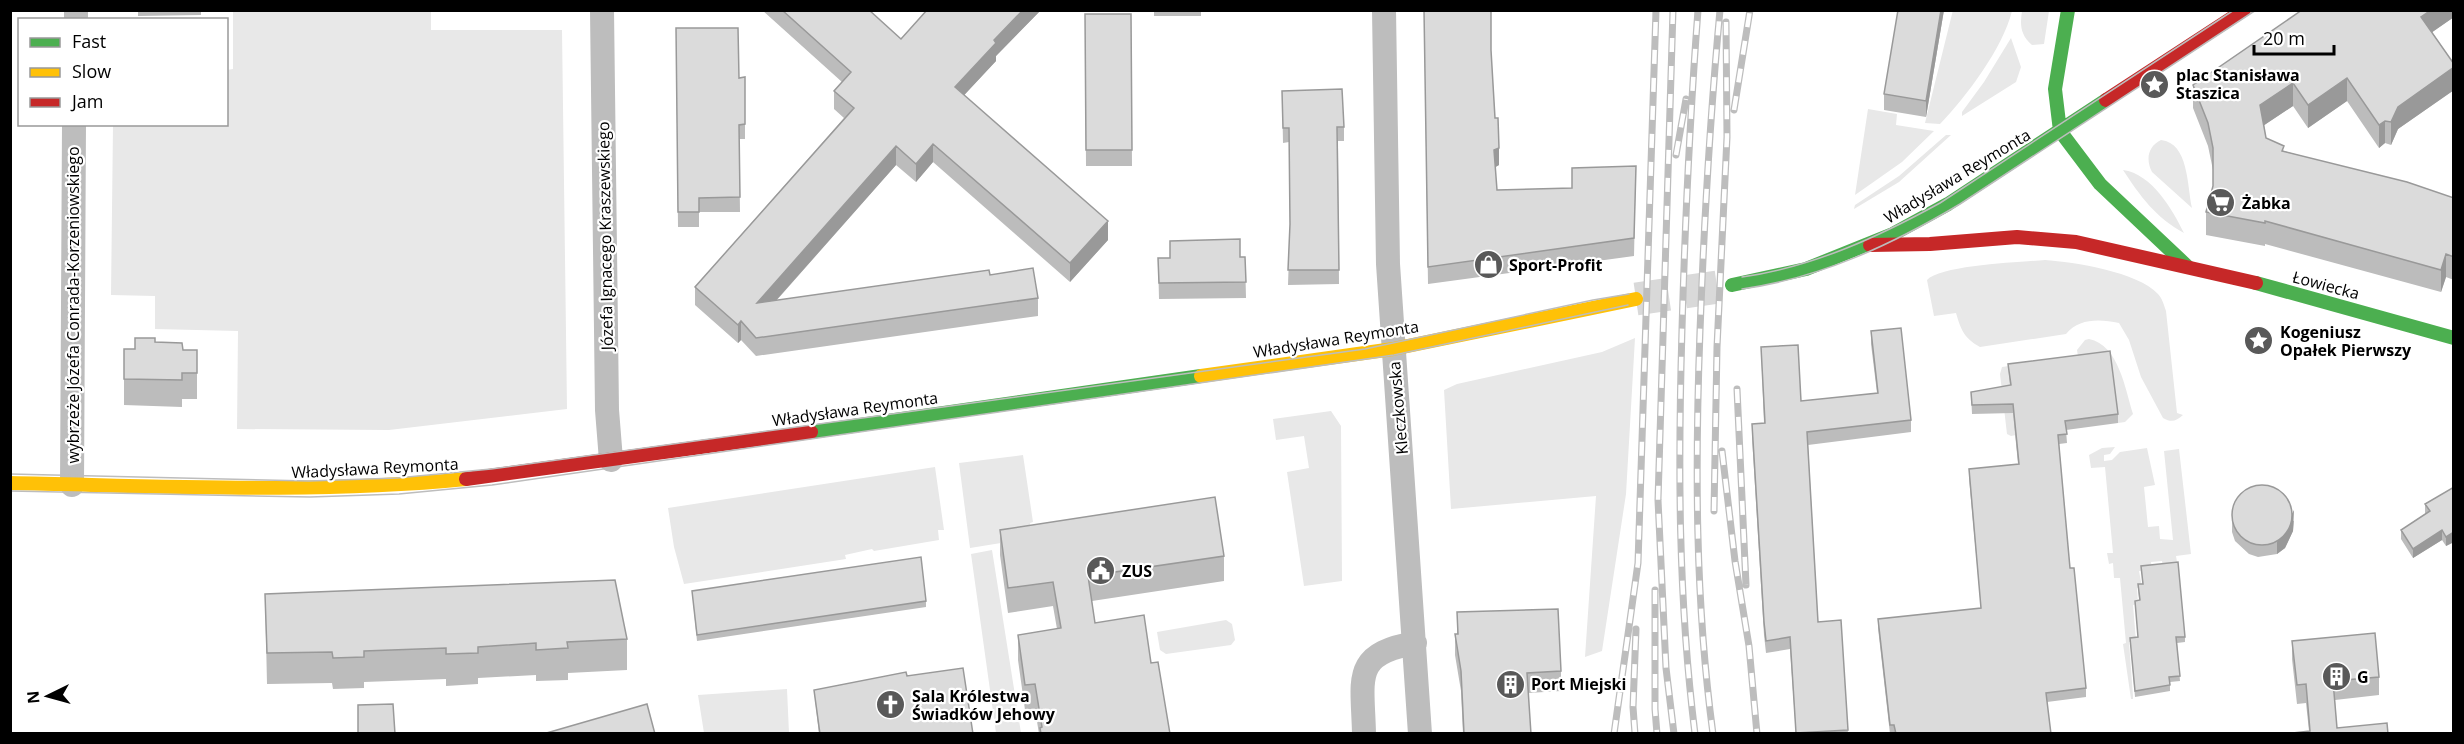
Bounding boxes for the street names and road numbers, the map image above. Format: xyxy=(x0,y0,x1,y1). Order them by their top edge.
street label: Józefa Ignacego Kraszewskiego xyxy=(592,121,618,353)
street label: Władysława Reymonta xyxy=(1880,124,2034,228)
street label: wybrzeże Józefa Conrada-Korzeniowskiego xyxy=(62,146,84,464)
street label: Łowiecka xyxy=(2290,266,2362,304)
street label: Władysława Reymonta xyxy=(1252,315,1420,363)
street label: Kleczkowska xyxy=(1383,361,1413,455)
street label: Władysława Reymonta xyxy=(771,386,939,432)
street label: Władysława Reymonta xyxy=(291,453,459,483)

